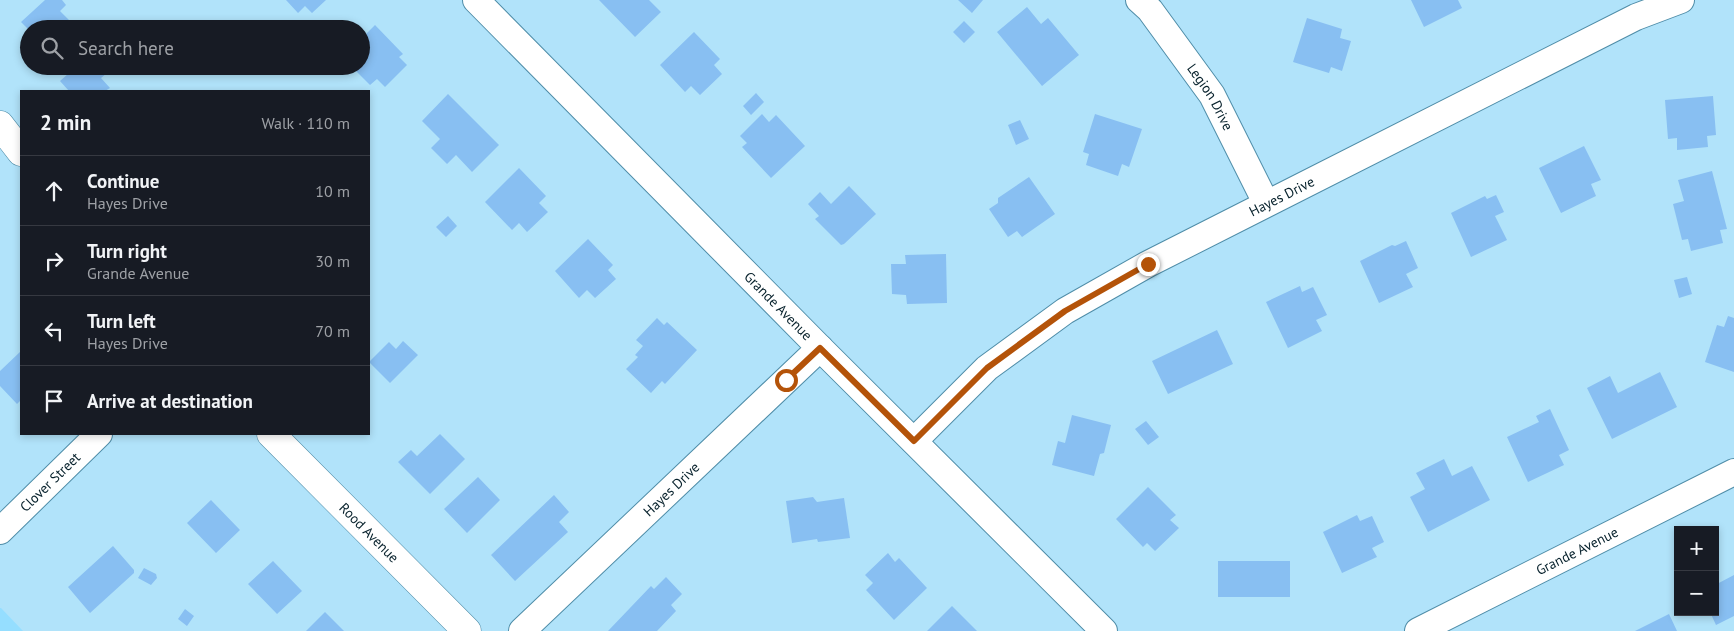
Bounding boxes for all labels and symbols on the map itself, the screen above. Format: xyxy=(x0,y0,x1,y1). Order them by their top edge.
street label: Legion Drive xyxy=(1183,60,1237,133)
street label: Hayes Drive xyxy=(1246,172,1317,220)
route end xyxy=(1137,253,1160,276)
street label: Grande Avenue xyxy=(740,268,816,344)
route start xyxy=(775,369,798,392)
street label: Clover Street xyxy=(16,448,84,516)
street label: Hayes Drive xyxy=(639,458,703,520)
street label: Rood Avenue xyxy=(335,499,403,566)
street label: Grande Avenue xyxy=(1533,523,1621,579)

